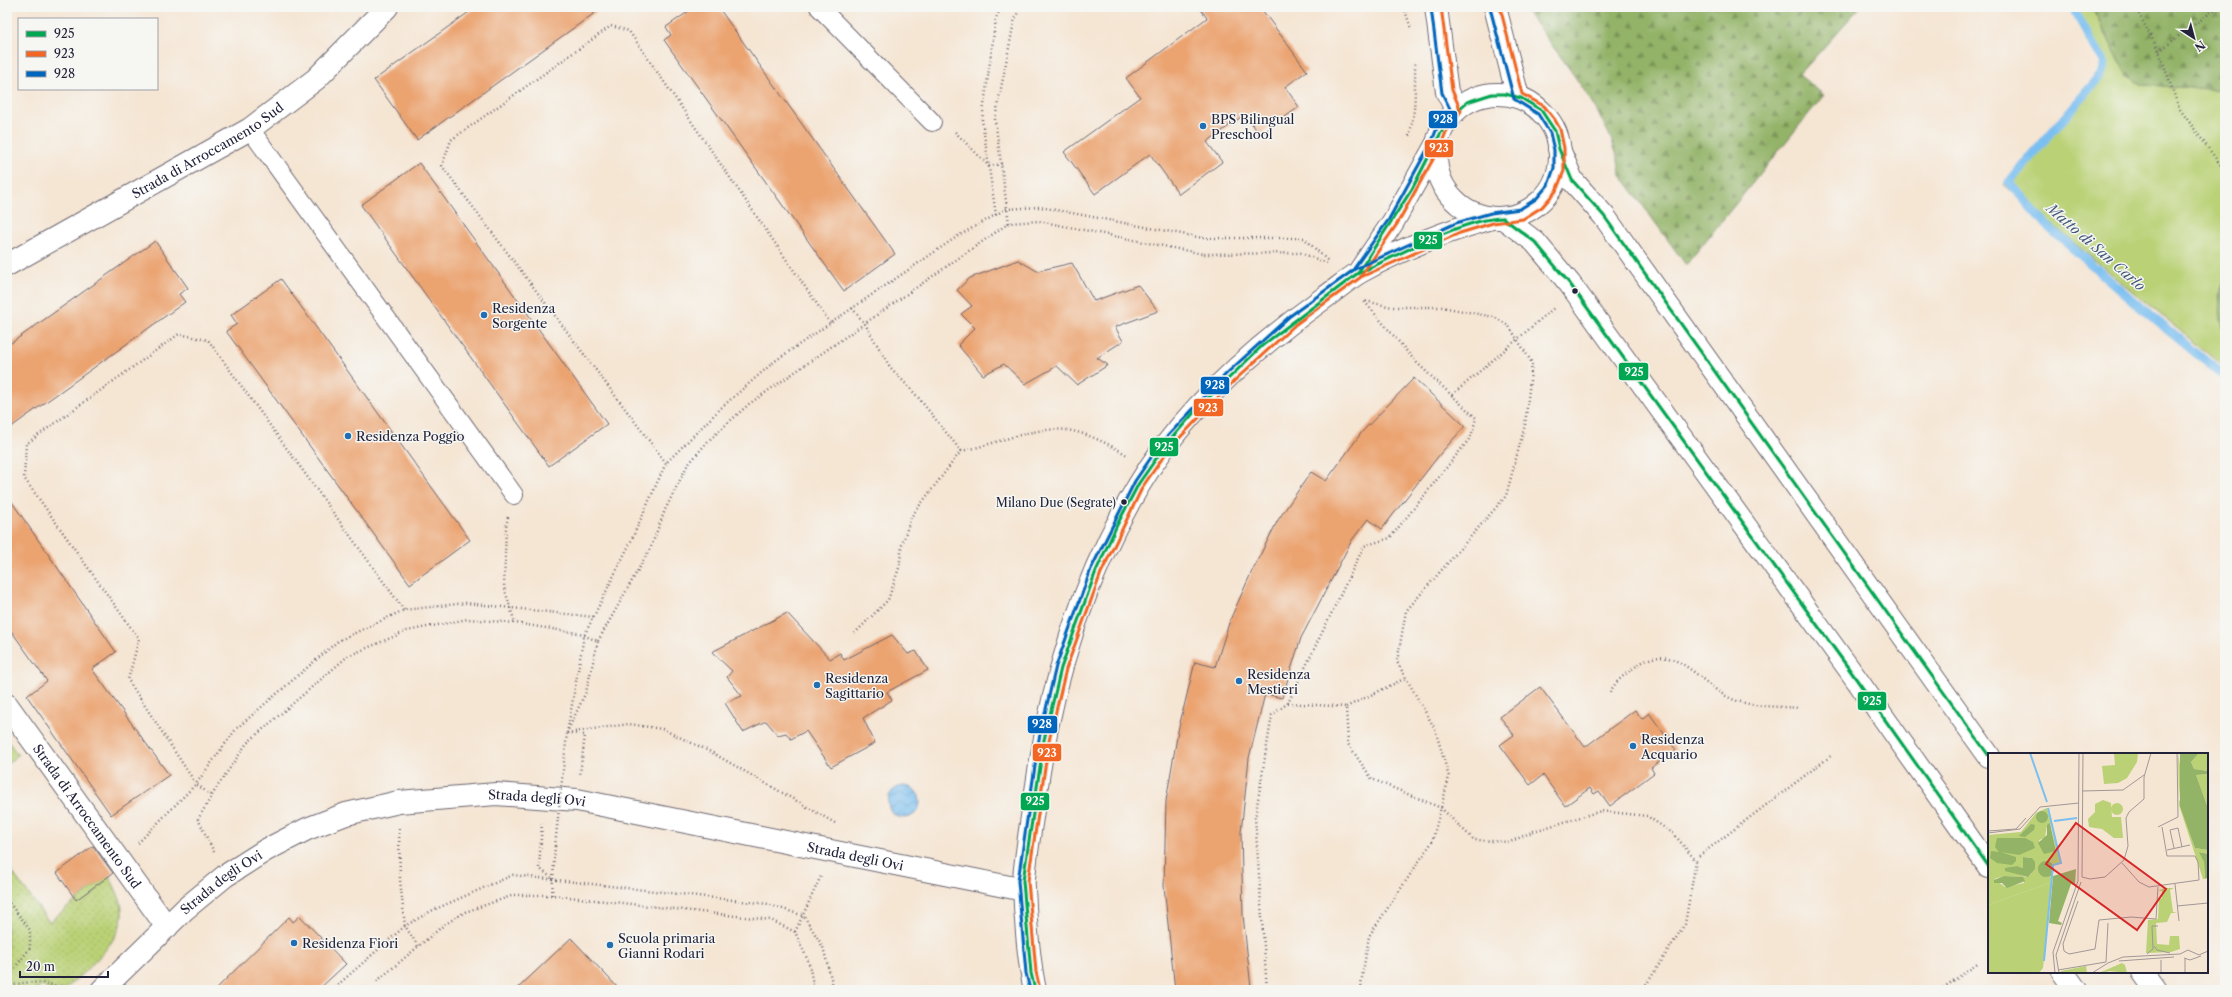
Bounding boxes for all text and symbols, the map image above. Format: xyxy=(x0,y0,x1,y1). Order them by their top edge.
legend xyxy=(18,18,158,90)
north arrow xyxy=(2174,18,2214,58)
text: 925 xyxy=(54,26,74,41)
text: N xyxy=(2192,38,2208,55)
text: 923 xyxy=(54,46,75,61)
text: 928 xyxy=(54,66,75,81)
street label: Strada di Arroccamento Sud xyxy=(129,99,286,202)
line badge: 928 xyxy=(1428,110,1458,129)
place label: BPS Bilingual Preschool xyxy=(1211,111,1295,142)
text: 928 xyxy=(1433,112,1453,126)
marker: BPS Bilingual Preschool xyxy=(1198,121,1208,131)
line badge: 923 xyxy=(1424,139,1454,158)
text: 923 xyxy=(1429,141,1449,155)
water label: Matto di San Carlo xyxy=(2041,198,2149,295)
line badge: 925 xyxy=(1413,231,1443,250)
text: 925 xyxy=(1418,233,1438,247)
unlabelled marker xyxy=(1570,286,1580,296)
place label: Residenza Sorgente xyxy=(492,300,555,331)
marker: Residenza Sorgente xyxy=(479,310,489,320)
line badge: 925 xyxy=(1618,362,1649,381)
text: 925 xyxy=(1624,365,1644,379)
line badge: 928 xyxy=(1200,376,1230,395)
text: 928 xyxy=(1205,378,1225,392)
line badge: 923 xyxy=(1193,398,1224,417)
text: 923 xyxy=(1198,401,1218,415)
place label: Residenza Poggio xyxy=(356,428,464,444)
marker: Residenza Poggio xyxy=(343,431,353,441)
line badge: 925 xyxy=(1149,437,1179,457)
text: 925 xyxy=(1154,440,1174,454)
place label: Milano Due (Segrate) xyxy=(996,495,1116,510)
marker: Milano Due (Segrate) xyxy=(1119,497,1129,507)
place label: Residenza Mestieri xyxy=(1247,666,1310,697)
place label: Residenza Sagittario xyxy=(825,670,888,701)
marker: Residenza Mestieri xyxy=(1234,676,1244,686)
marker: Residenza Sagittario xyxy=(812,680,822,690)
line badge: 925 xyxy=(1857,691,1887,711)
text: 925 xyxy=(1862,694,1882,708)
line badge: 928 xyxy=(1027,715,1058,734)
text: 928 xyxy=(1032,717,1052,731)
place label: Residenza Acquario xyxy=(1640,731,1704,762)
street label: Strada di Arroccamento Sud xyxy=(30,741,144,891)
marker: Residenza Acquario xyxy=(1628,741,1638,751)
line badge: 923 xyxy=(1032,743,1062,762)
text: 923 xyxy=(1037,746,1057,760)
inset map xyxy=(1988,753,2208,973)
street label: Strada degli Ovi xyxy=(487,786,587,810)
line badge: 925 xyxy=(1020,792,1050,811)
text: 925 xyxy=(1025,794,1045,808)
street label: Strada degli Ovi xyxy=(806,839,905,874)
street label: Strada degli Ovi xyxy=(177,847,265,917)
place label: Scuola primaria Gianni Rodari xyxy=(618,930,715,961)
place label: Residenza Fiori xyxy=(302,935,398,951)
marker: Residenza Fiori xyxy=(289,938,299,948)
marker: Scuola primaria Gianni Rodari xyxy=(605,940,615,950)
scale bar xyxy=(20,953,108,979)
text: 20 m xyxy=(26,959,55,974)

